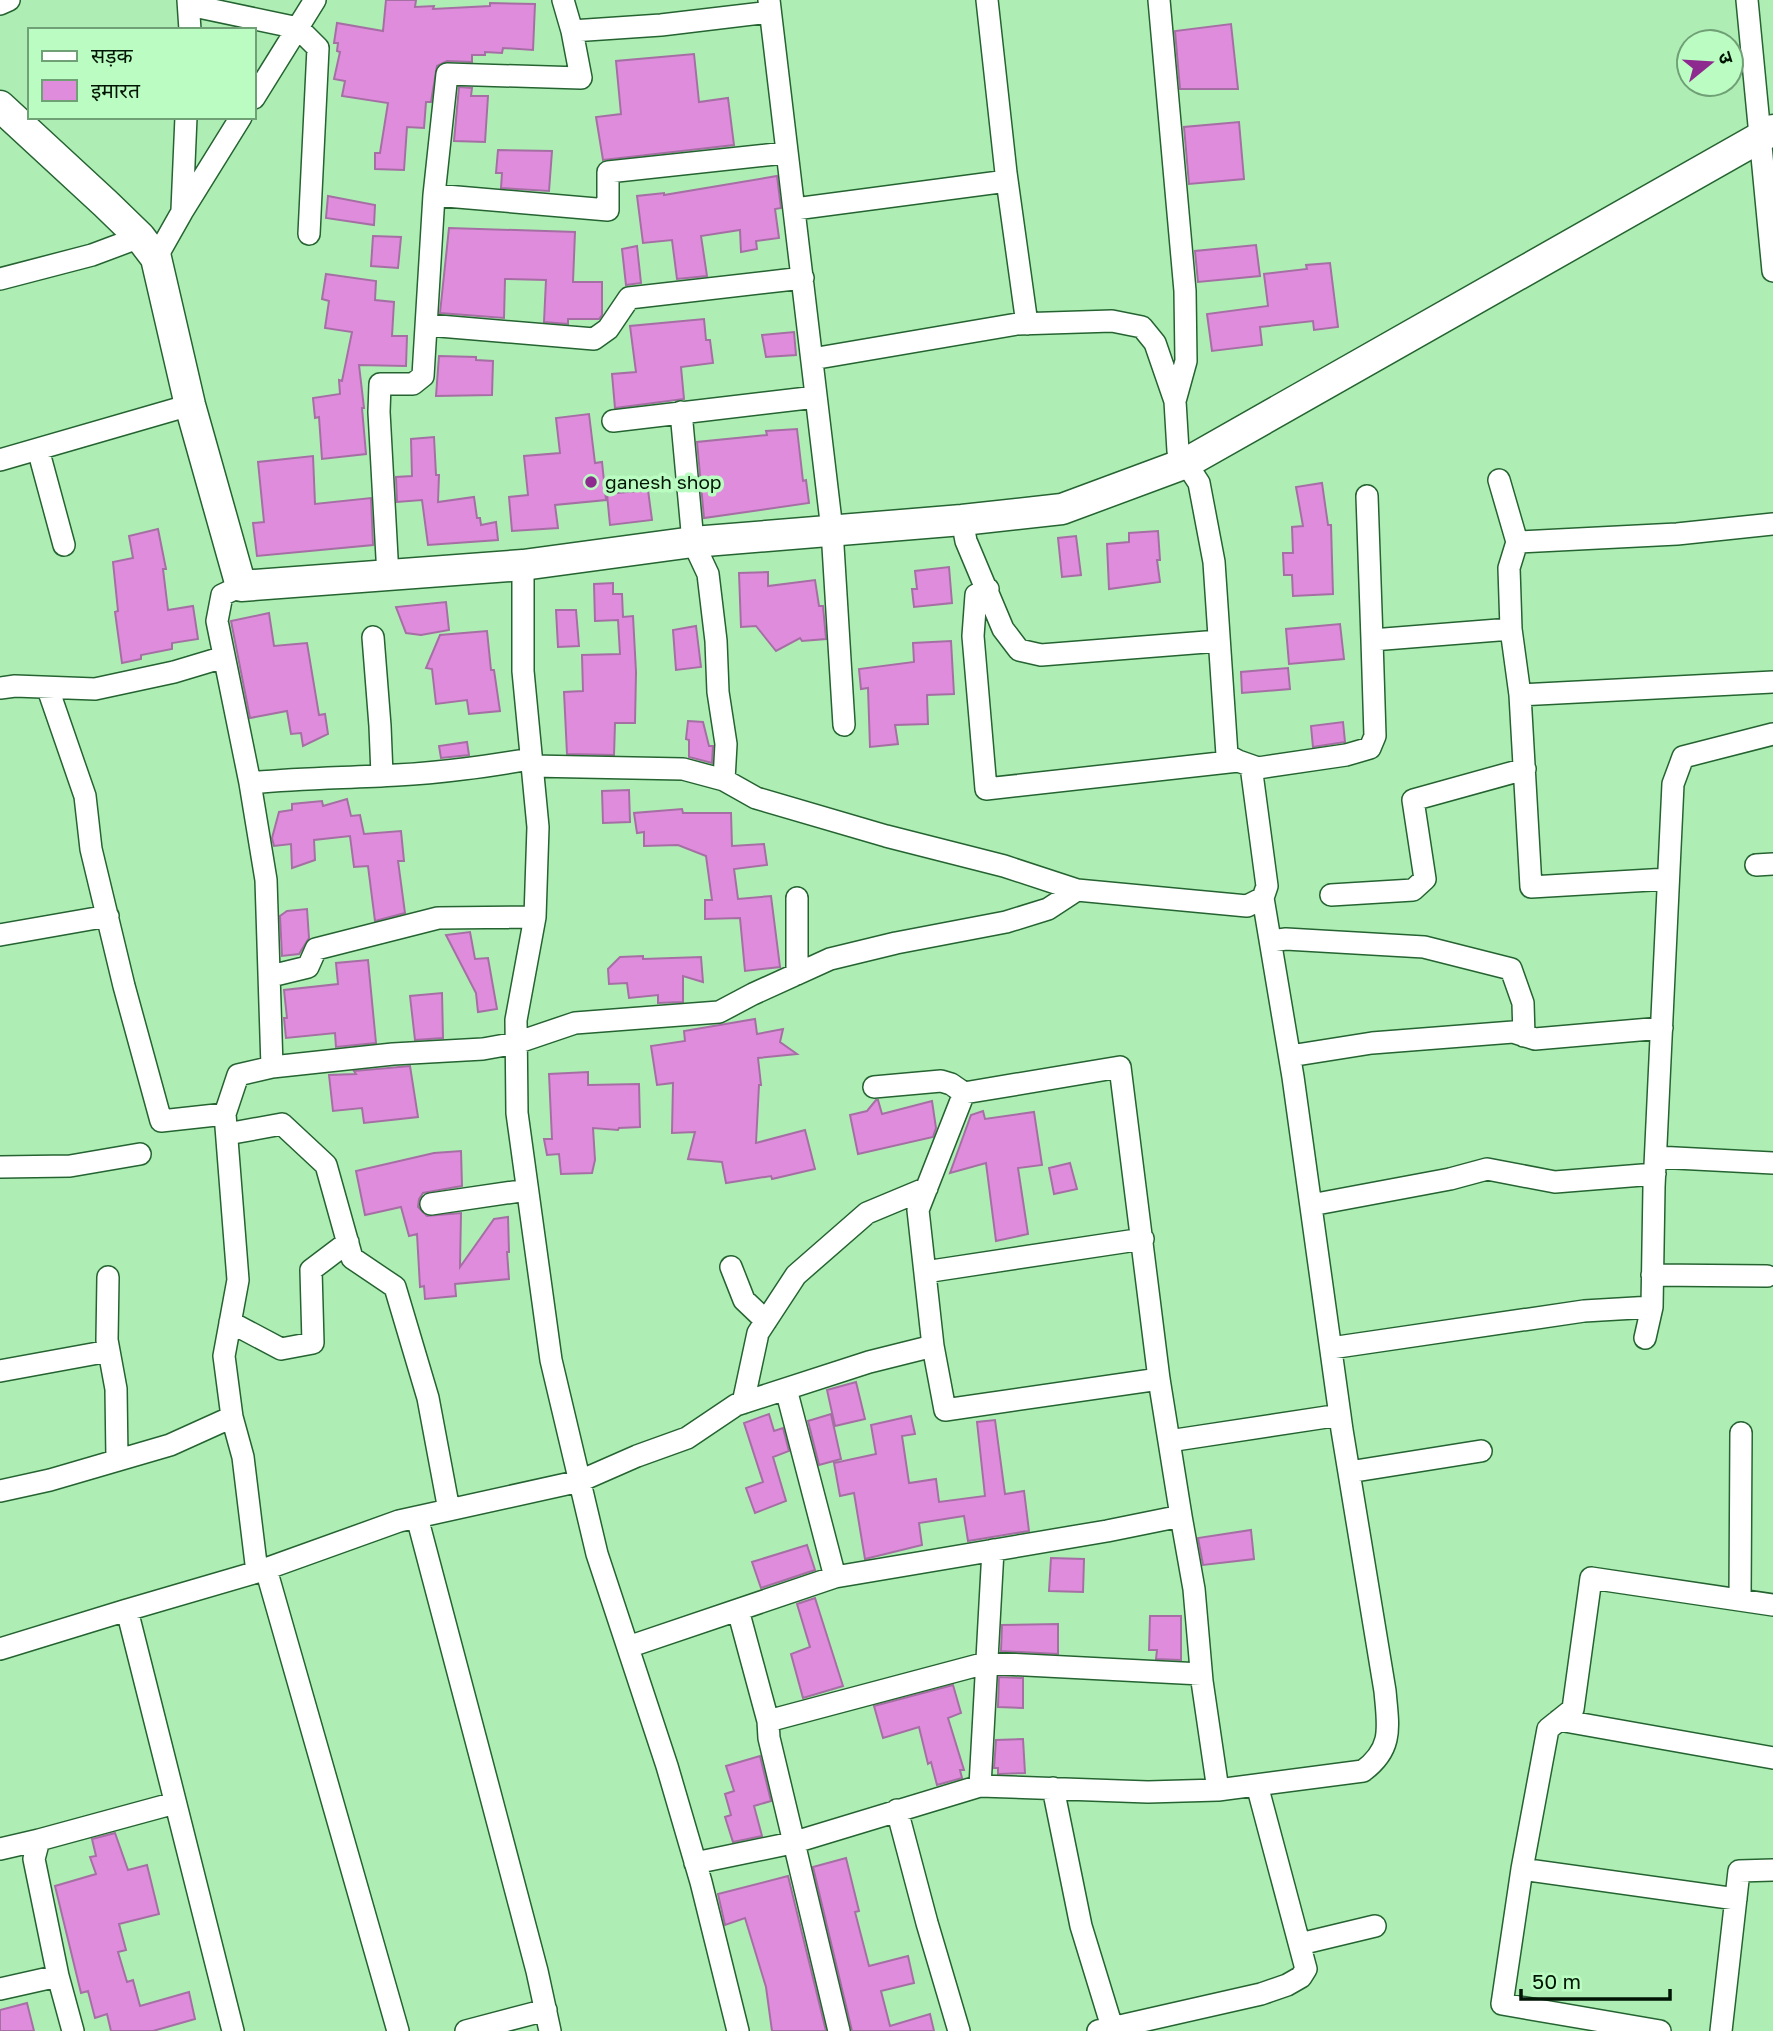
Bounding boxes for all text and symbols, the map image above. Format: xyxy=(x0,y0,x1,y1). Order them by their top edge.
legend xyxy=(28,28,256,119)
north arrow xyxy=(1675,28,1745,98)
text: सड़क xyxy=(91,42,133,68)
text: उ xyxy=(1714,49,1740,67)
text: इमारत xyxy=(91,77,141,103)
place label: ganesh shop xyxy=(605,470,721,493)
marker: ganesh shop xyxy=(583,474,599,490)
scale bar xyxy=(1521,1958,1670,2002)
text: 50 m xyxy=(1532,1968,1581,1994)

